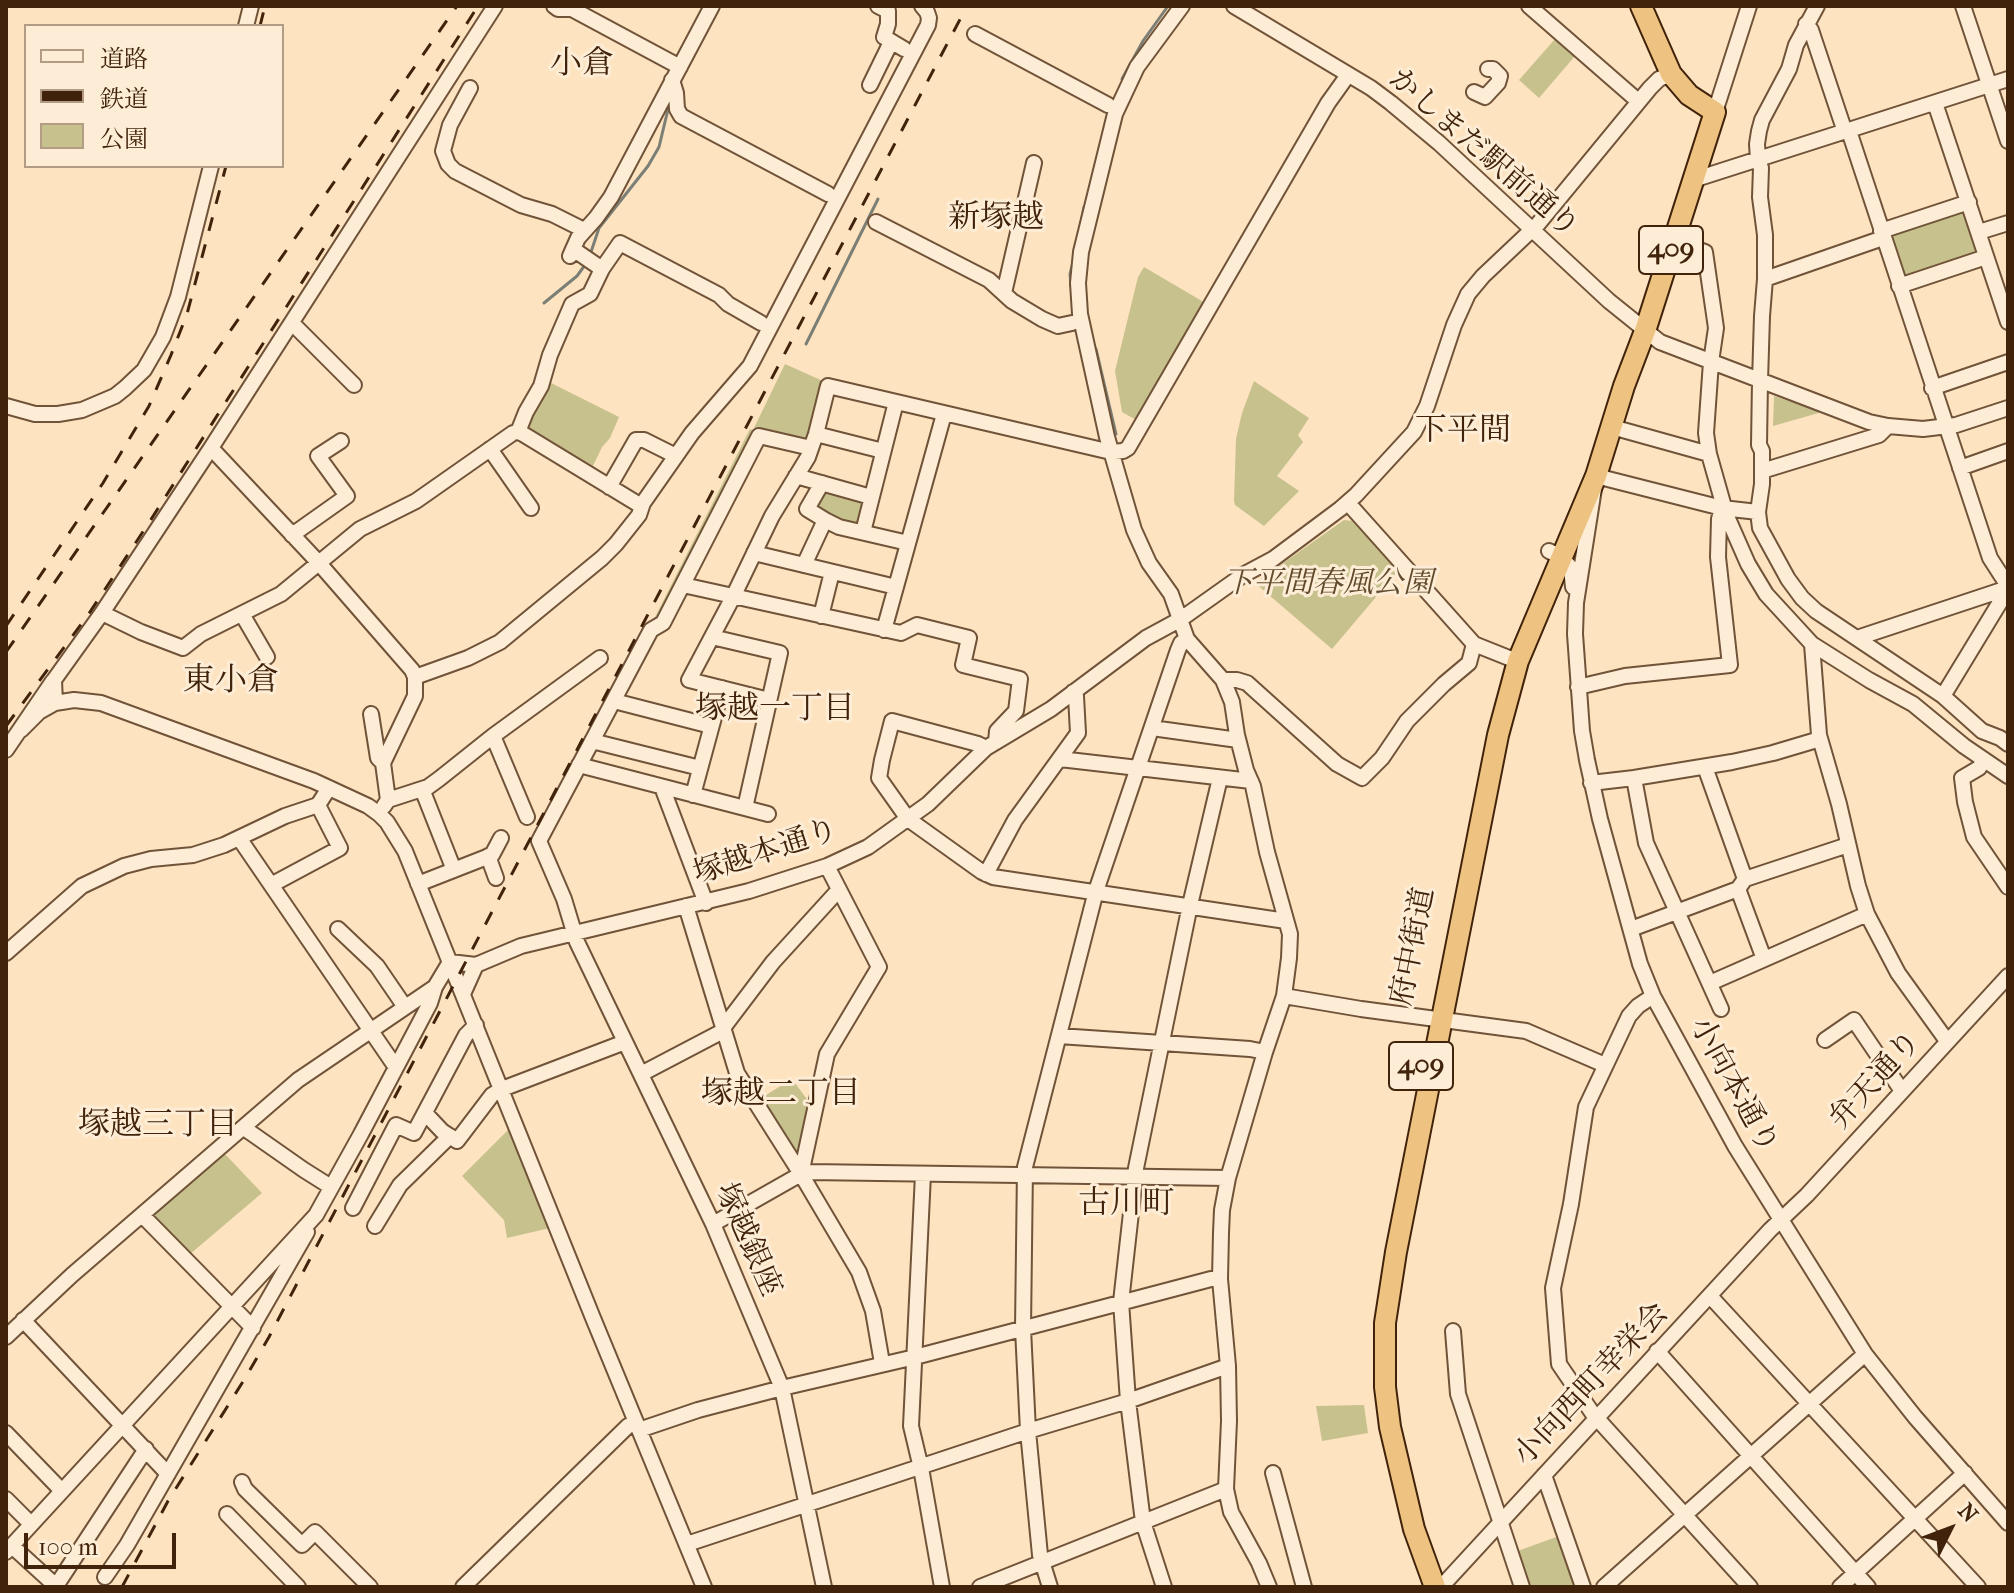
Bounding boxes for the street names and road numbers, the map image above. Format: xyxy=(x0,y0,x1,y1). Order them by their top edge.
street label: かしまだ駅前通り xyxy=(1381,62,1585,246)
road number: 409 xyxy=(1639,226,1703,274)
street label: 塚越本通り xyxy=(689,813,843,893)
street label: 府中街道 xyxy=(1385,885,1443,1009)
street label: 小向本通り xyxy=(1681,1012,1785,1160)
street label: 弁天通り xyxy=(1822,1024,1930,1138)
road number: 409 xyxy=(1389,1042,1453,1090)
street label: 塚越銀座 xyxy=(706,1178,788,1302)
street label: 小向西町幸栄会 xyxy=(1507,1296,1677,1474)

